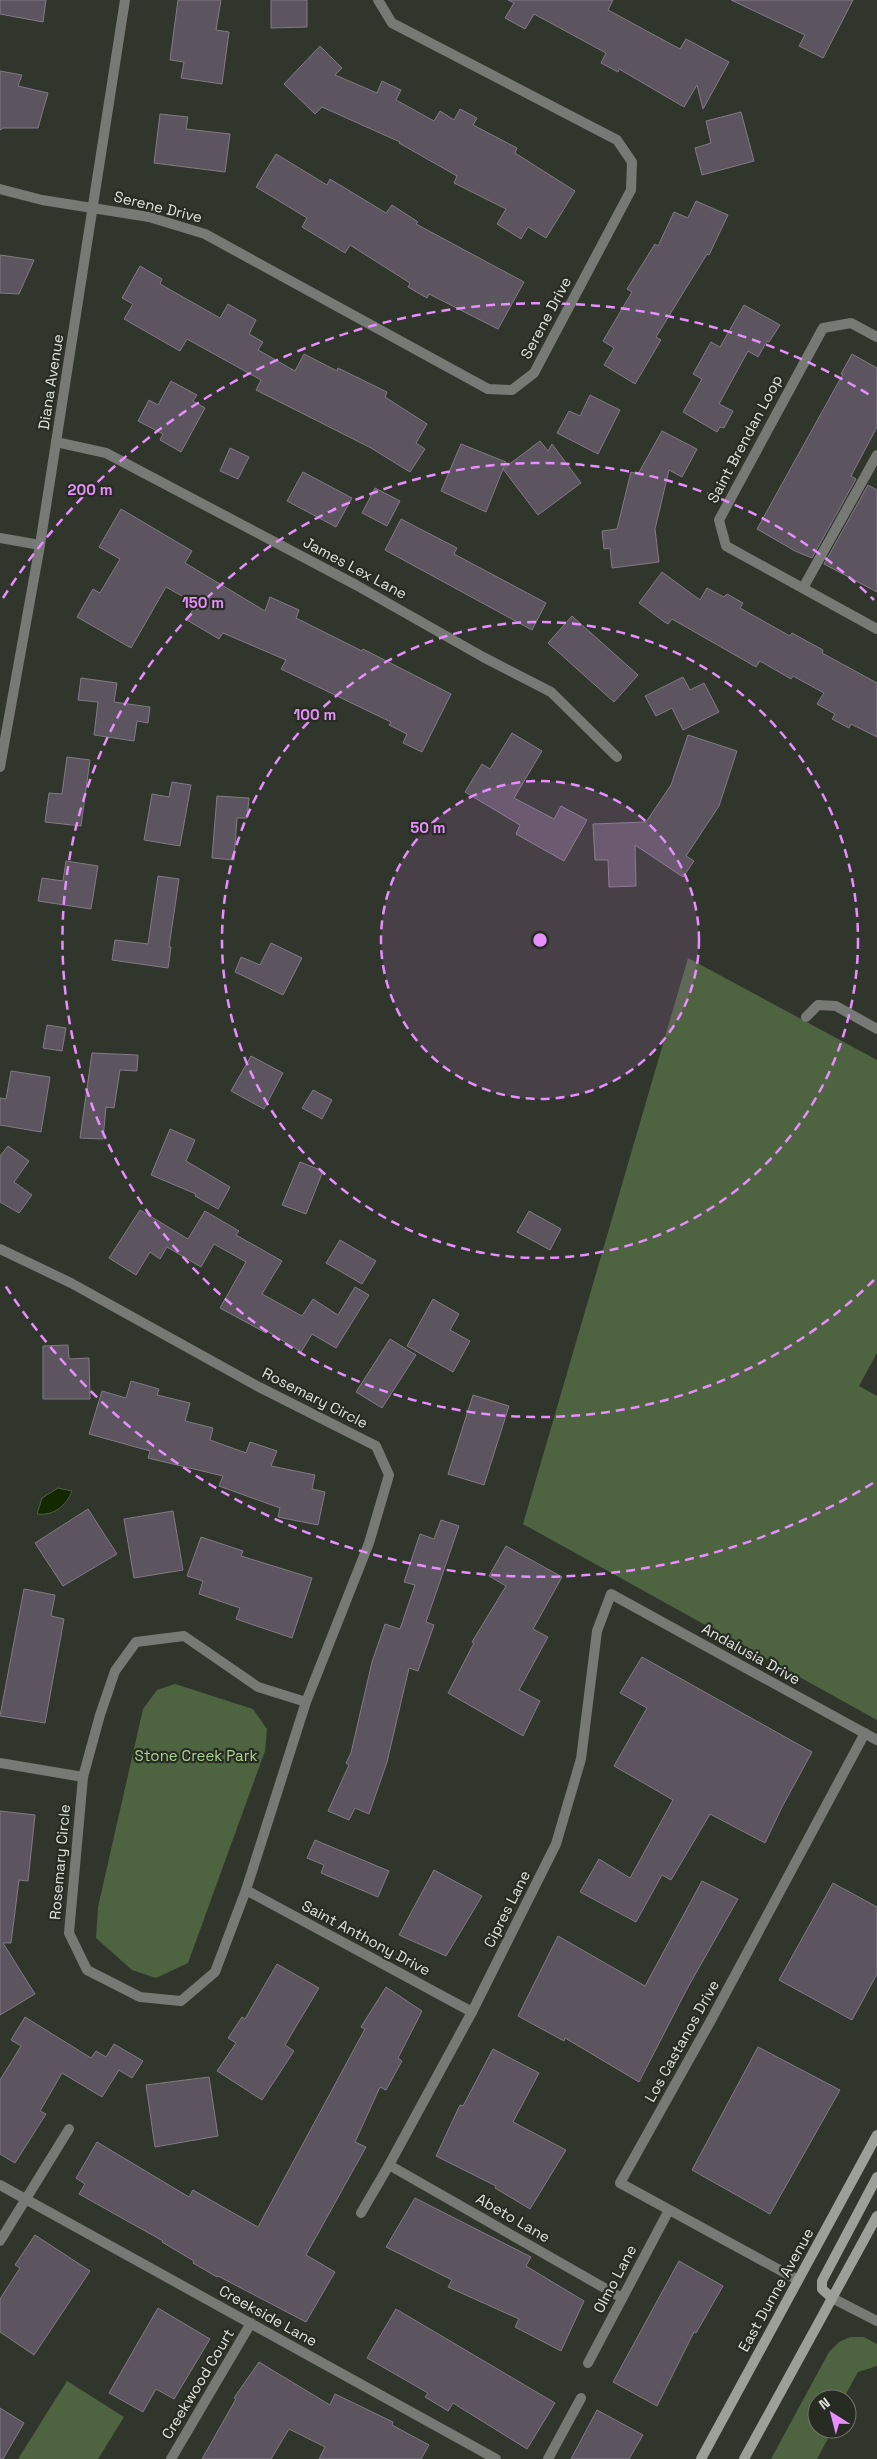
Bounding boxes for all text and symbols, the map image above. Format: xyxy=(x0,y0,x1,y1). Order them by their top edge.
street label: Serene Drive xyxy=(112,186,204,227)
street label: Serene Drive xyxy=(516,273,575,362)
street label: Diana Avenue xyxy=(34,333,67,431)
street label: Saint Brendan Loop xyxy=(703,371,786,506)
text: 200 m xyxy=(68,480,112,499)
street label: James Lex Lane xyxy=(300,532,411,603)
text: 150 m xyxy=(182,593,224,612)
text: 100 m xyxy=(294,705,336,724)
text: 50 m xyxy=(410,818,446,837)
centre of rings xyxy=(531,931,549,949)
street label: Rosemary Circle xyxy=(259,1363,371,1432)
street label: Andalusia Drive xyxy=(699,1619,804,1689)
park label: Stone Creek Park xyxy=(135,1746,257,1765)
street label: Rosemary Circle xyxy=(45,1803,74,1921)
street label: Cipres Lane xyxy=(479,1867,534,1950)
street label: Saint Anthony Drive xyxy=(299,1896,434,1980)
street label: Los Castanos Drive xyxy=(640,1976,723,2105)
street label: Abeto Lane xyxy=(473,2189,554,2246)
street label: East Dunne Avenue xyxy=(734,2224,818,2355)
street label: Olmo Lane xyxy=(589,2241,641,2316)
street label: Creekside Lane xyxy=(216,2281,321,2350)
street label: Creekwood Court xyxy=(157,2325,238,2442)
north arrow xyxy=(807,2389,857,2439)
text: N xyxy=(815,2393,833,2414)

